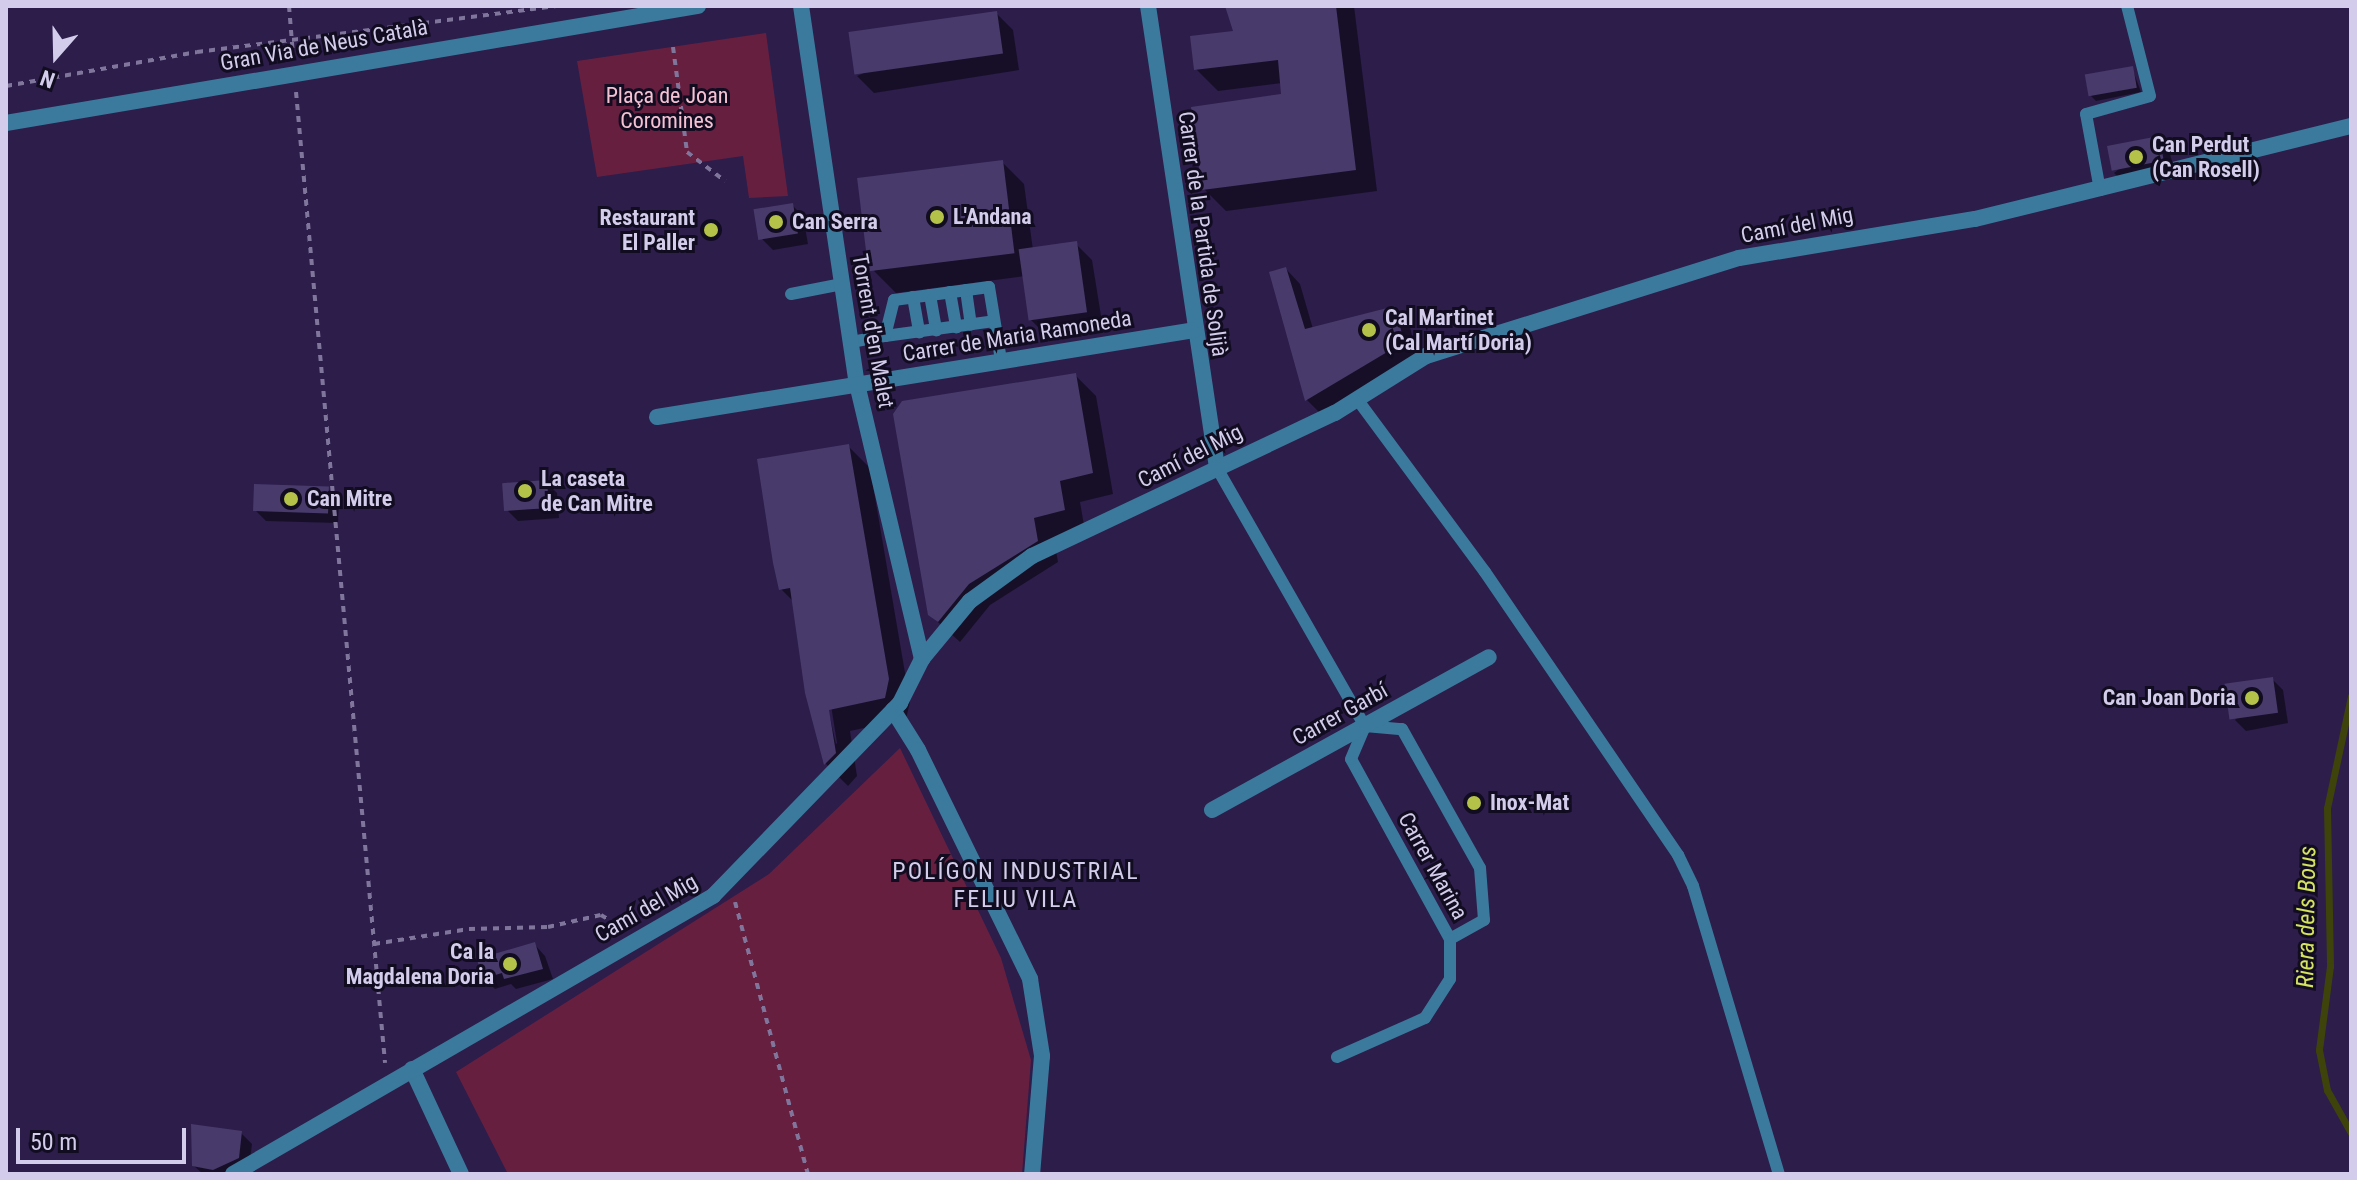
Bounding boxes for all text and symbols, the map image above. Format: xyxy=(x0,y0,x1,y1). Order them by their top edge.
street label: Gran Via de Neus Català xyxy=(218,14,430,76)
north arrow xyxy=(16,16,96,96)
text: N xyxy=(37,65,58,93)
park label: Plaça de Joan Coromines xyxy=(606,82,728,134)
street label: Carrer de la Partida de Solijà xyxy=(1173,110,1233,358)
place label: Can Perdut (Can Rosell) xyxy=(2152,131,2260,182)
marker: Can Perdut (Can Rosell) xyxy=(2127,148,2145,166)
street label: Camí del Mig xyxy=(1739,201,1855,249)
place label: Restaurant El Paller xyxy=(599,204,695,256)
place label: L'Andana xyxy=(953,204,1032,230)
marker: L'Andana xyxy=(928,208,946,226)
place label: Can Serra xyxy=(792,209,878,235)
marker: Can Serra xyxy=(767,213,785,231)
marker: Restaurant El Paller xyxy=(702,221,720,239)
street label: Torrent d'en Malet xyxy=(846,252,900,410)
place label: Cal Martinet (Cal Martí Doria) xyxy=(1385,304,1532,356)
street label: Carrer de Maria Ramoneda xyxy=(901,305,1133,367)
marker: Cal Martinet (Cal Martí Doria) xyxy=(1360,321,1378,339)
street label: Camí del Mig xyxy=(1133,418,1247,494)
place label: La caseta de Can Mitre xyxy=(541,465,653,516)
marker: La caseta de Can Mitre xyxy=(516,482,534,500)
place label: Can Mitre xyxy=(307,486,392,512)
marker: Can Mitre xyxy=(282,490,300,508)
street label: Carrer Garbí xyxy=(1288,677,1392,751)
place label: Can Joan Doria xyxy=(2103,685,2236,711)
marker: Can Joan Doria xyxy=(2243,689,2261,707)
place label: Inox-Mat xyxy=(1490,790,1569,816)
marker: Inox-Mat xyxy=(1465,794,1483,812)
street label: Carrer Marina xyxy=(1393,808,1473,924)
water label: Riera dels Bous xyxy=(2291,846,2323,988)
district label: POLÍGON INDUSTRIAL FELIU VILA xyxy=(892,858,1140,914)
street label: Camí del Mig xyxy=(590,868,702,948)
place label: Ca la Magdalena Doria xyxy=(346,938,494,990)
marker: Ca la Magdalena Doria xyxy=(501,955,519,973)
scale bar xyxy=(20,1112,190,1162)
text: 50 m xyxy=(30,1128,77,1156)

